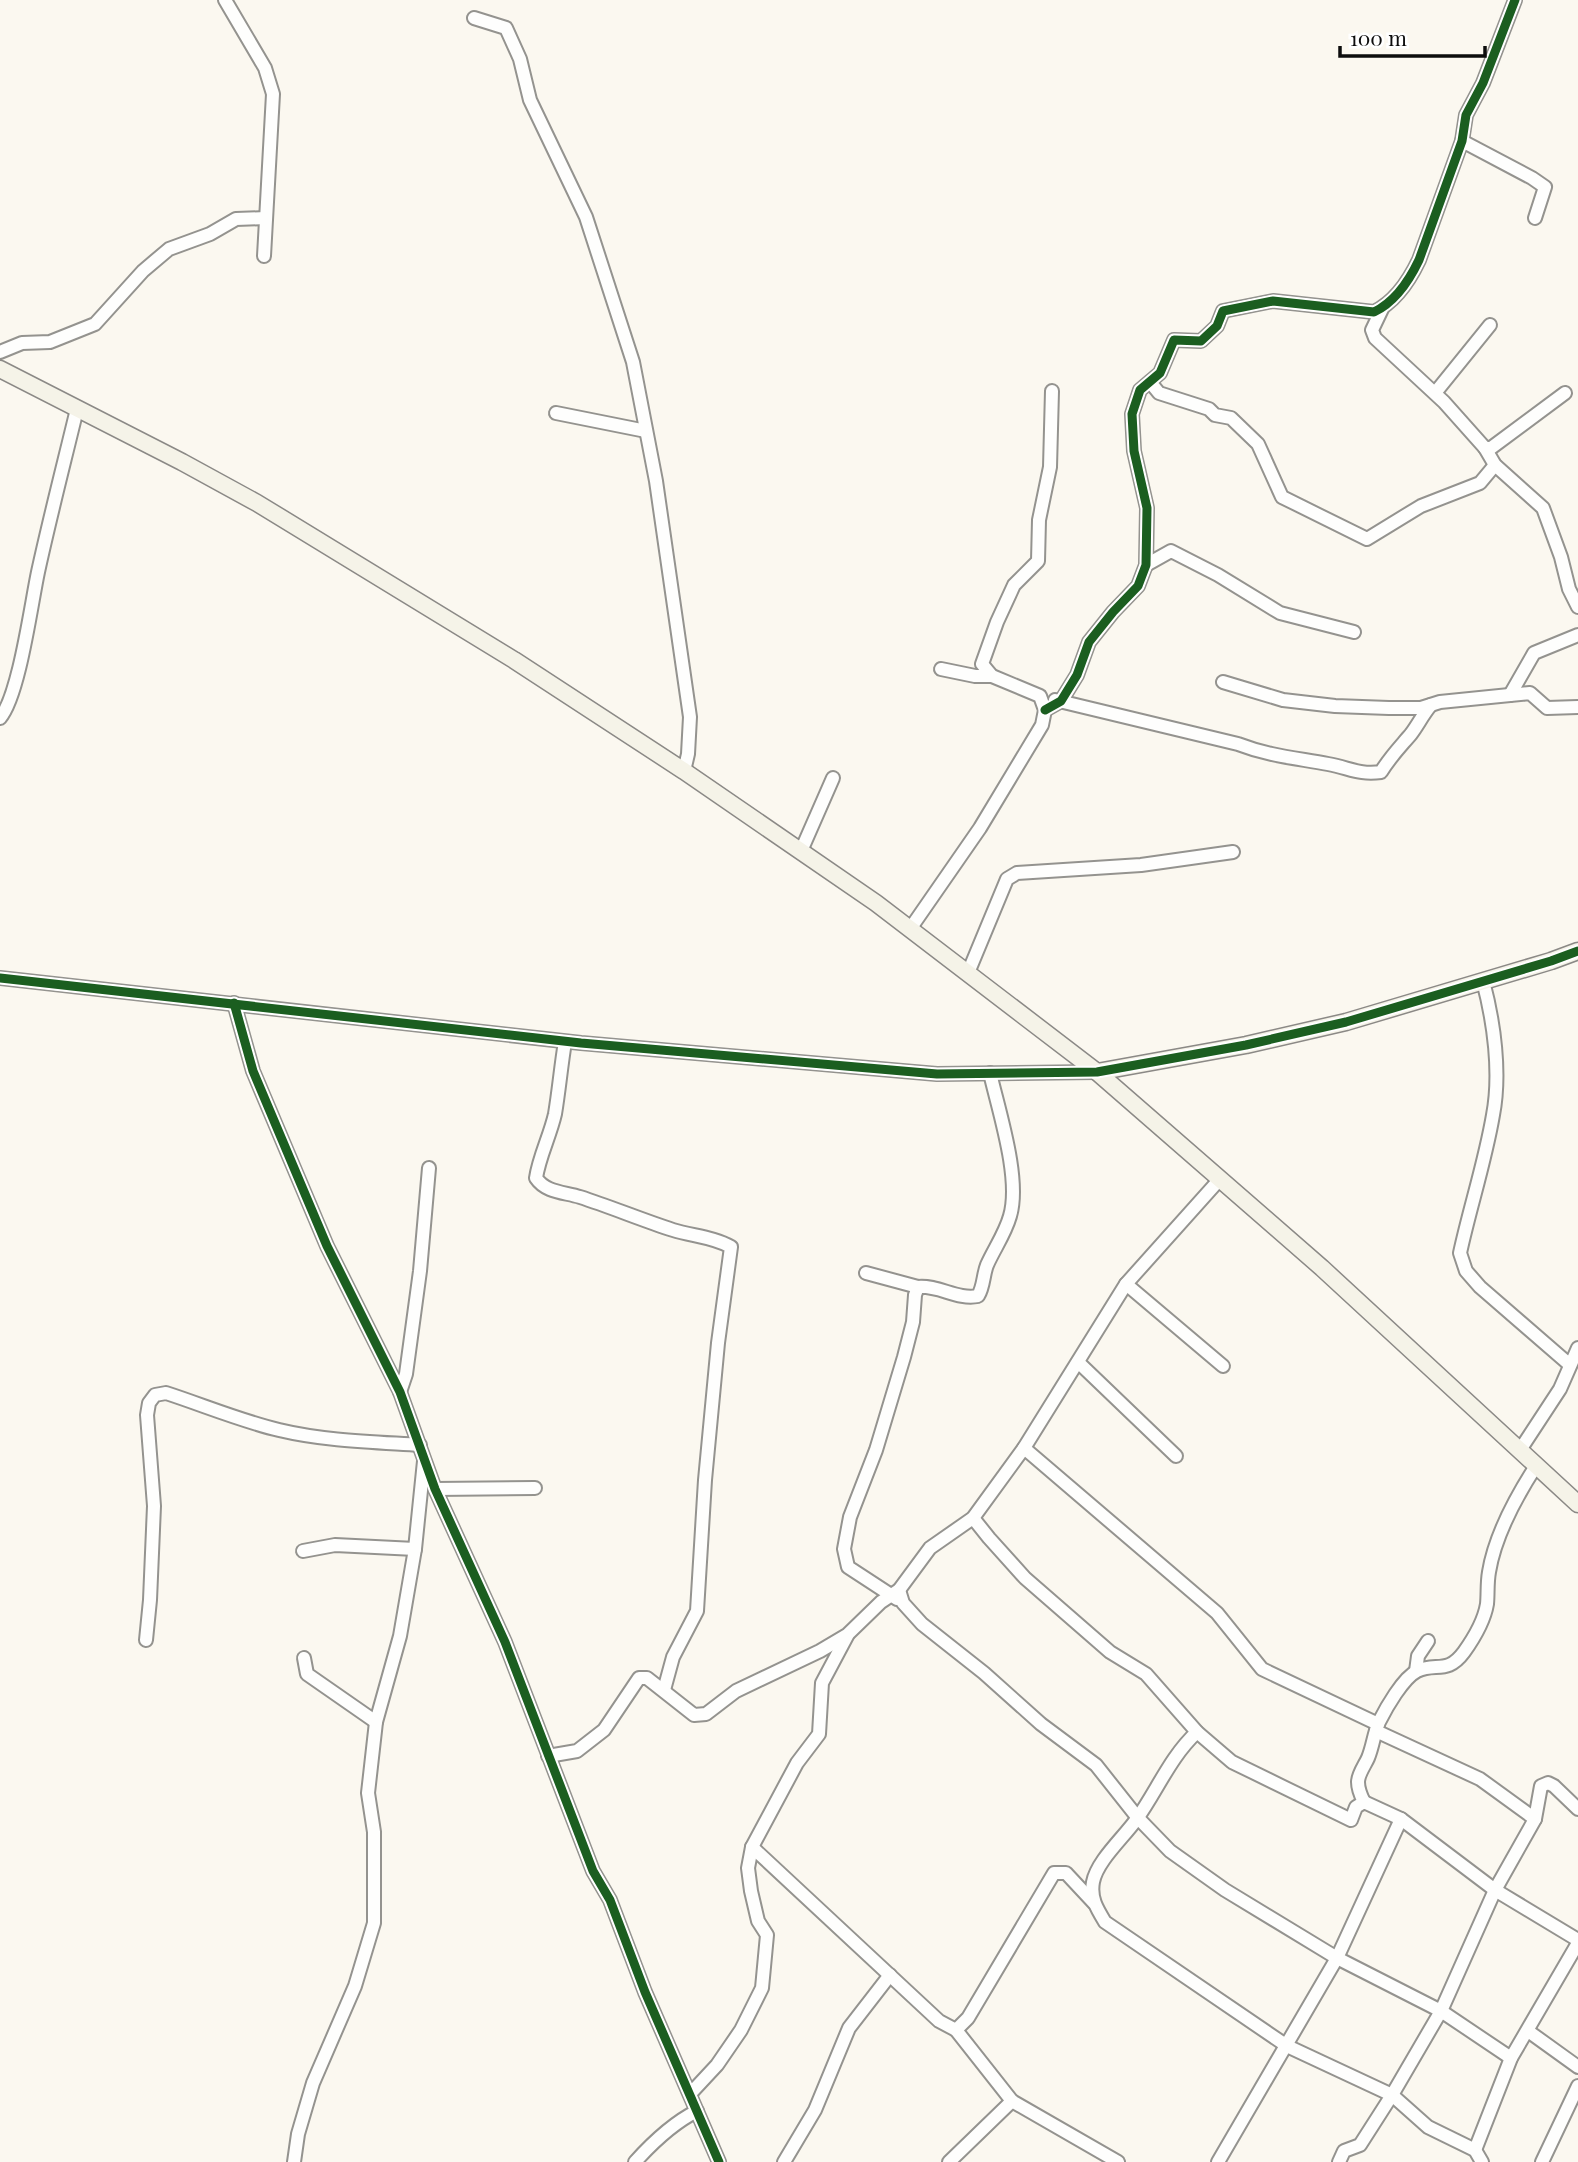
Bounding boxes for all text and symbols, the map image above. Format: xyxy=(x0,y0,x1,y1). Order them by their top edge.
scale bar xyxy=(1340,14,1485,58)
text: 100 m xyxy=(1350,23,1407,51)

